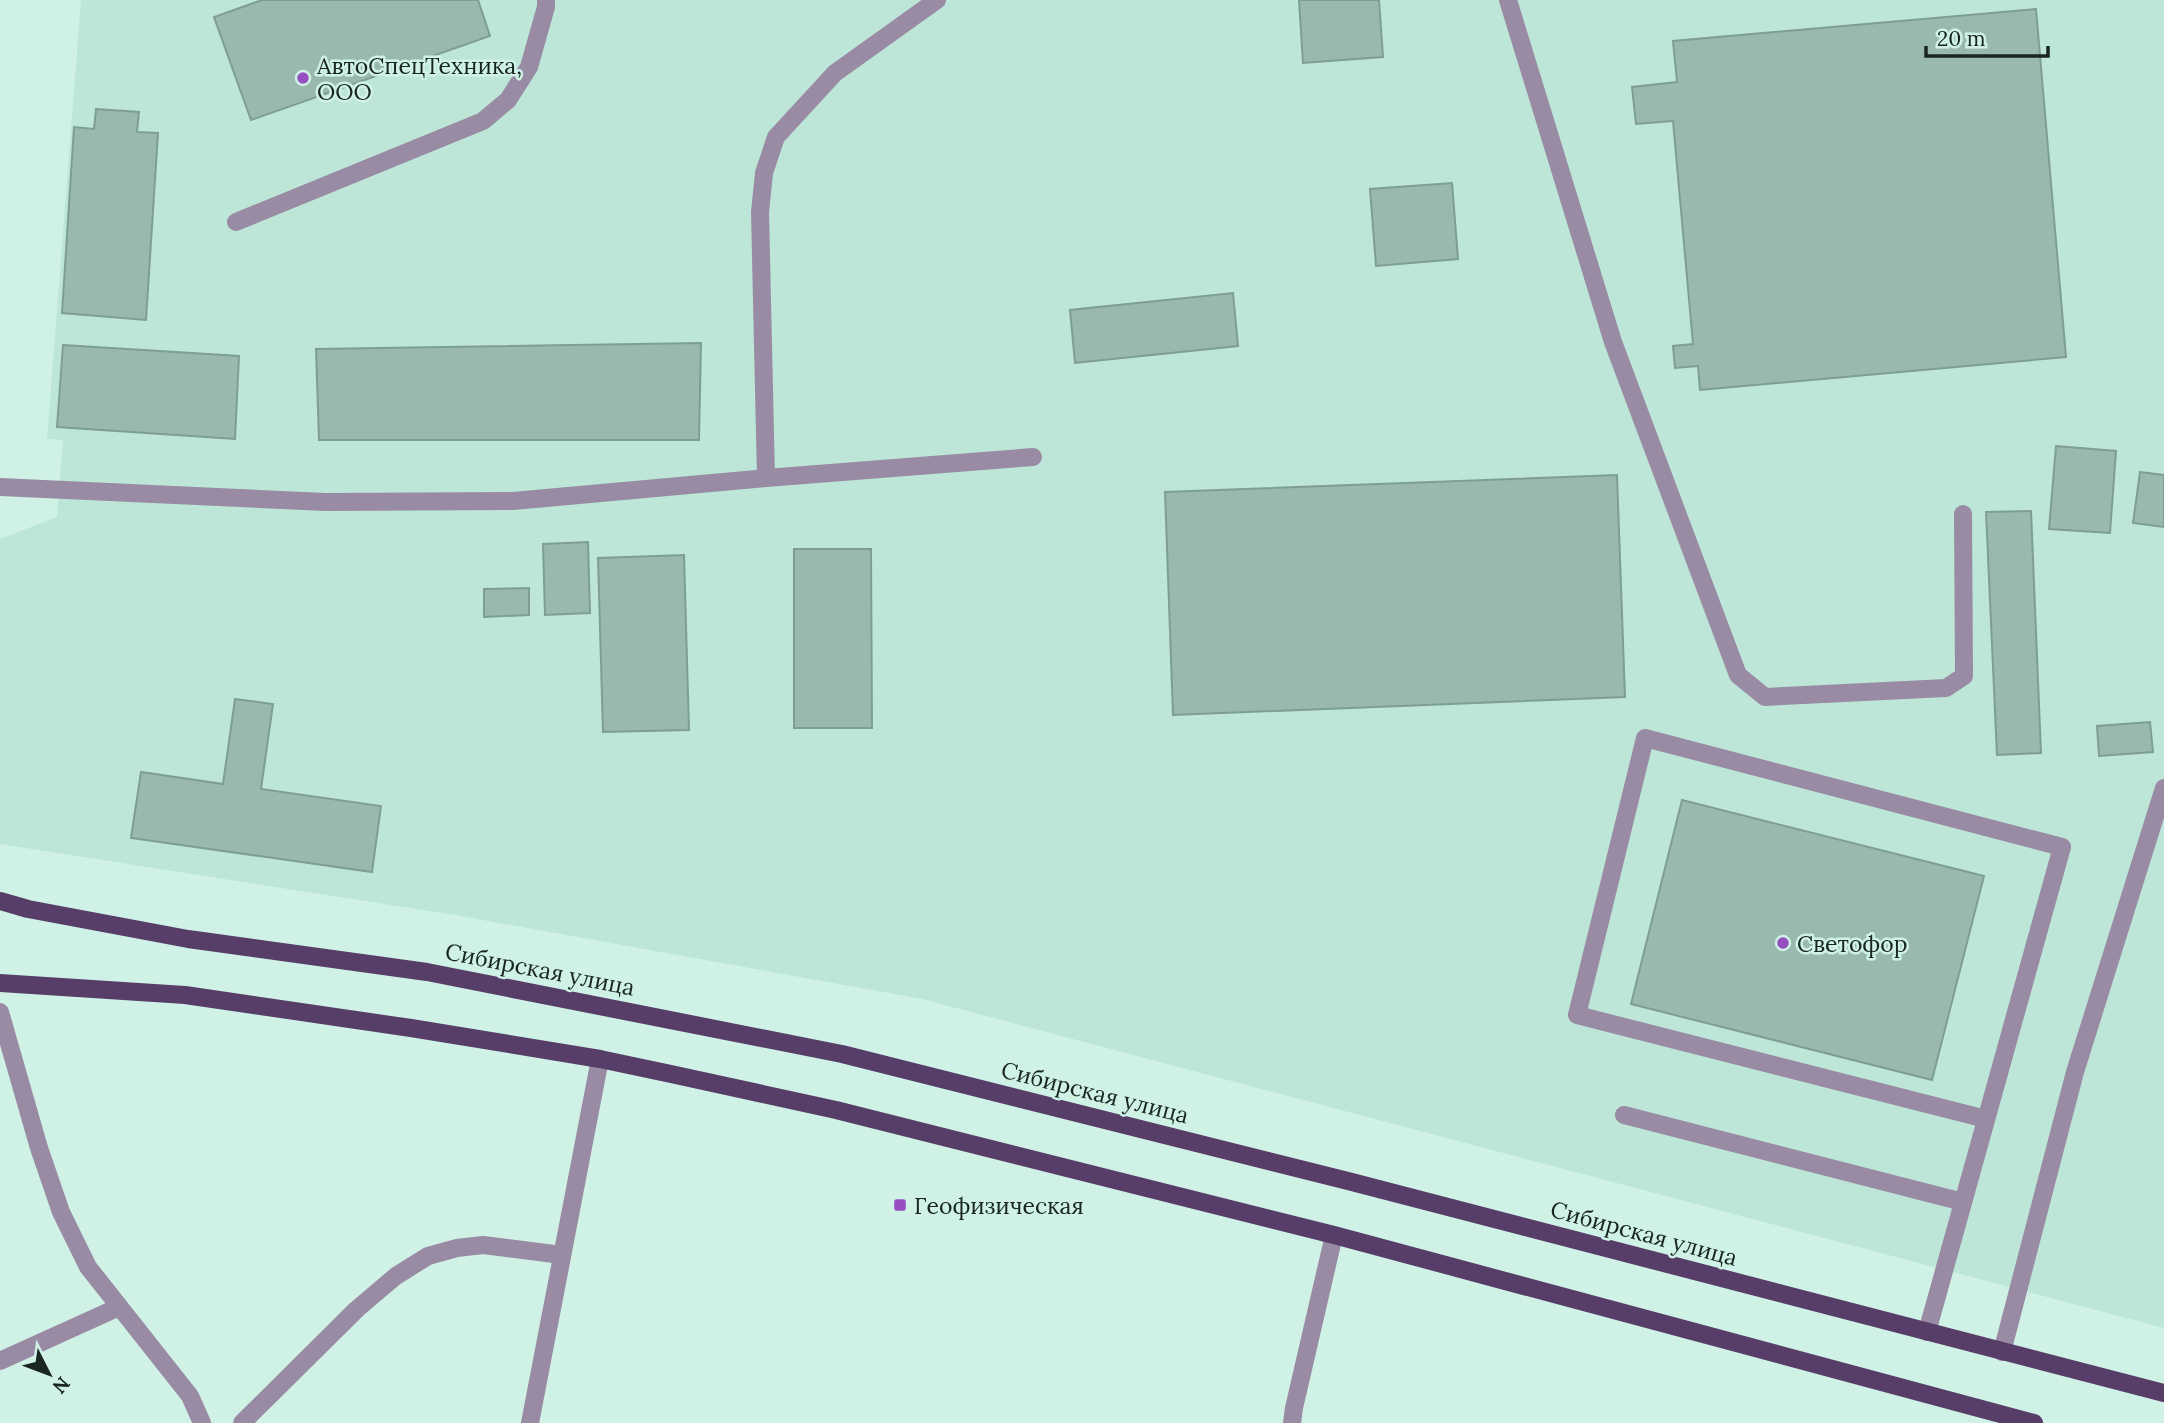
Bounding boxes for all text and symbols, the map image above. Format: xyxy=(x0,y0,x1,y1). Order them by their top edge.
scale bar xyxy=(1926,14,2048,58)
text: 20 m xyxy=(1937,25,1986,52)
place label: АвтоСпецТехника, ООО xyxy=(316,51,522,106)
marker: АвтоСпецТехника, ООО xyxy=(295,70,311,86)
place label: Светофор xyxy=(1797,929,1907,958)
marker: Светофор xyxy=(1775,935,1791,951)
street label: Сибирская улица xyxy=(443,936,637,1002)
street label: Сибирская улица xyxy=(998,1055,1192,1129)
place label: Геофизическая xyxy=(914,1191,1084,1220)
street label: Сибирская улица xyxy=(1547,1194,1741,1272)
marker: Геофизическая xyxy=(892,1197,908,1213)
north arrow xyxy=(14,1339,84,1409)
text: N xyxy=(48,1372,75,1399)

